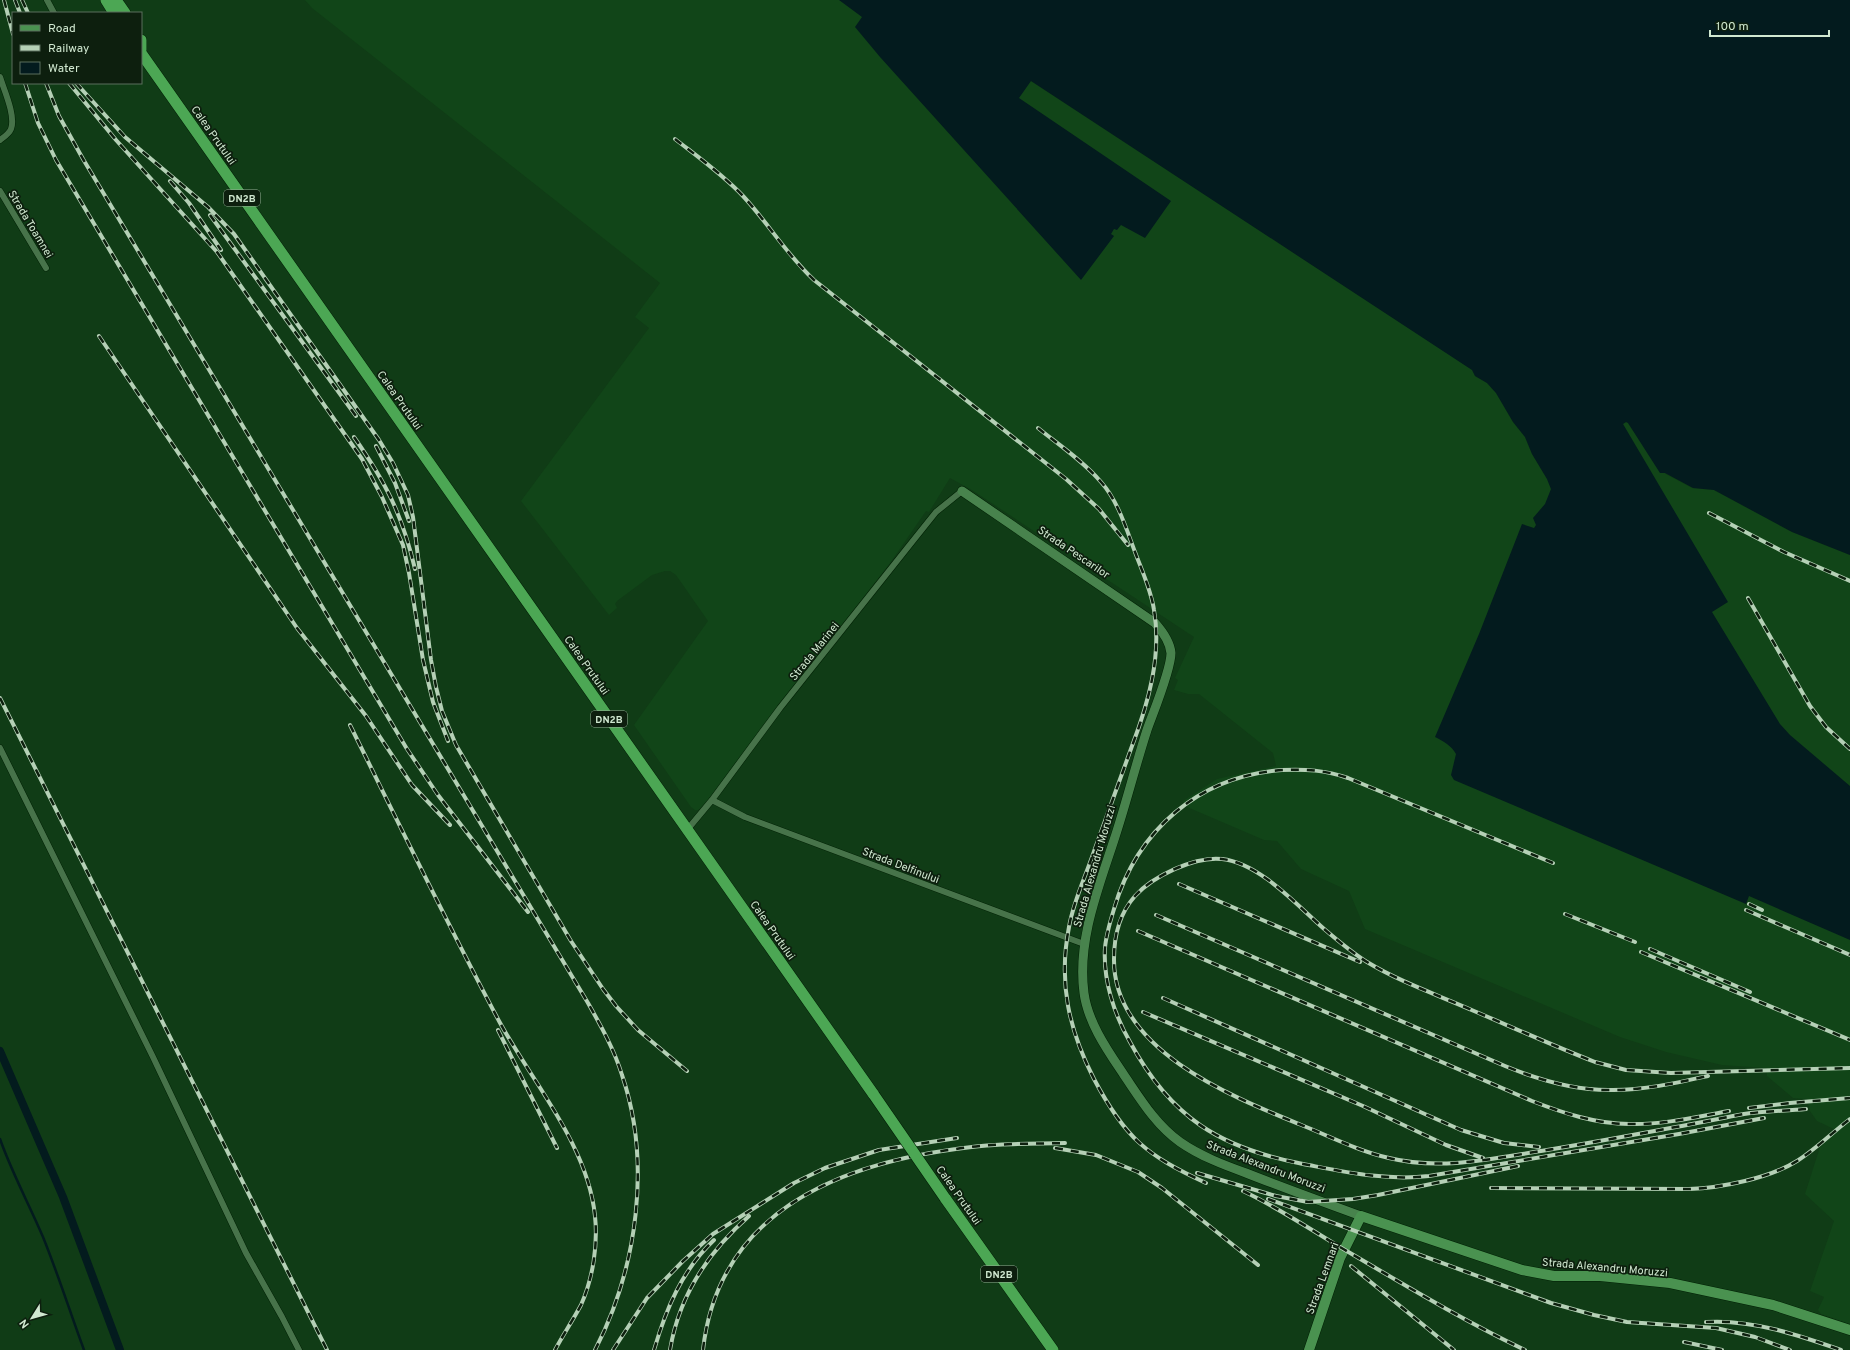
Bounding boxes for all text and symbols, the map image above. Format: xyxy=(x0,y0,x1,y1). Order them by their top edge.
legend xyxy=(12,12,142,84)
scale bar xyxy=(1710,12,1829,38)
text: 100 m xyxy=(1716,19,1749,35)
text: Road xyxy=(48,21,76,37)
text: Railway xyxy=(48,41,89,57)
text: Water xyxy=(48,61,80,77)
street label: Calea Prutului xyxy=(188,103,239,168)
street label: Strada Toamnei xyxy=(4,188,56,261)
road number: DN2B xyxy=(224,190,260,206)
street label: Calea Prutului xyxy=(374,368,425,433)
street label: Strada Pescarilor xyxy=(1035,523,1113,583)
street label: Strada Marinei xyxy=(787,620,843,684)
street label: Calea Prutului xyxy=(561,633,612,698)
road number: DN2B xyxy=(591,711,627,727)
street label: Strada Alexandru Moruzzi xyxy=(1071,804,1119,929)
street label: Strada Delfinului xyxy=(860,845,941,887)
street label: Calea Prutului xyxy=(747,898,798,963)
street label: Strada Alexandru Moruzzi xyxy=(1204,1138,1327,1196)
street label: Calea Prutului xyxy=(933,1163,984,1228)
street label: Strada Lemnari xyxy=(1303,1240,1342,1316)
street label: Strada Alexandru Moruzzi xyxy=(1541,1256,1668,1280)
road number: DN2B xyxy=(981,1266,1017,1282)
north arrow xyxy=(12,1298,52,1338)
text: N xyxy=(17,1316,33,1331)

